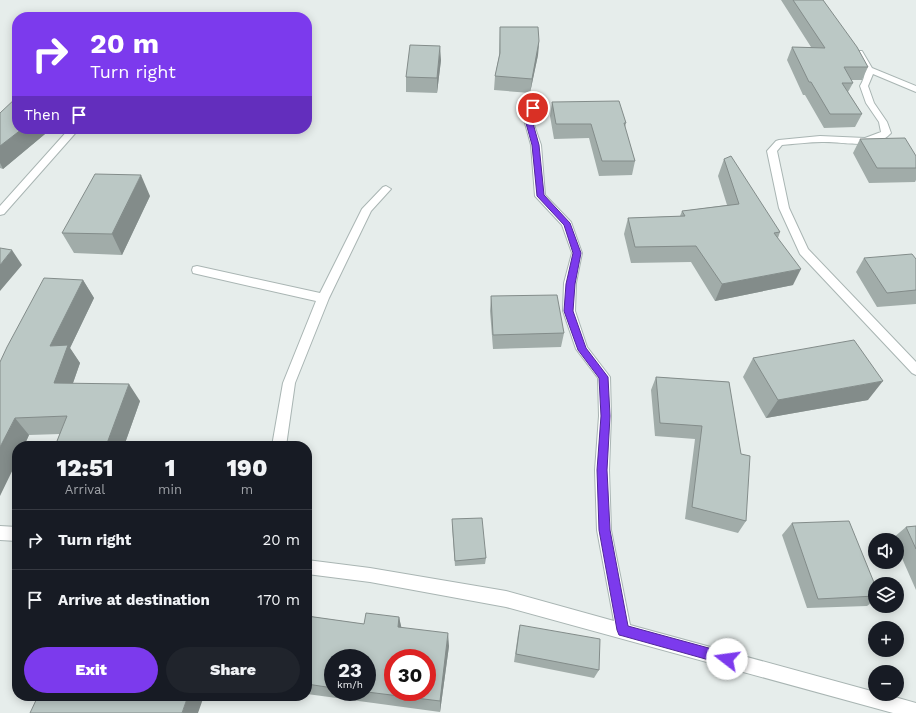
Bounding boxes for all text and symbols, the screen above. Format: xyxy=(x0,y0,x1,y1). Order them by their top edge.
text: 20 m xyxy=(90,27,159,60)
icon: right xyxy=(24,28,76,80)
text: Turn right xyxy=(90,61,176,82)
pin xyxy=(516,91,550,125)
icon: arrive xyxy=(522,97,544,119)
icon: arrive xyxy=(68,104,90,126)
text: Then xyxy=(24,106,60,124)
text: 12:51 xyxy=(56,454,114,482)
text: 1 xyxy=(165,454,175,482)
text: 190 xyxy=(226,454,268,482)
text: Arrival xyxy=(65,482,105,497)
text: min xyxy=(158,482,182,497)
text: m xyxy=(241,482,253,497)
icon: right xyxy=(24,529,46,551)
text: Turn right xyxy=(58,531,131,549)
text: 20 m xyxy=(263,531,300,549)
map controls xyxy=(868,533,904,701)
button: sound xyxy=(868,533,904,569)
button: layers xyxy=(868,577,904,613)
icon: arrive xyxy=(24,589,46,611)
text: Arrive at destination xyxy=(58,591,210,609)
text: 170 m xyxy=(257,591,300,609)
button: + xyxy=(868,621,904,657)
position arrow xyxy=(706,638,748,680)
button: Exit xyxy=(24,647,158,693)
button: Share xyxy=(166,647,300,693)
speed limit sign: 30 xyxy=(384,649,436,701)
text: 23 xyxy=(338,658,362,682)
button: − xyxy=(868,665,904,701)
text: km/h xyxy=(337,679,363,690)

